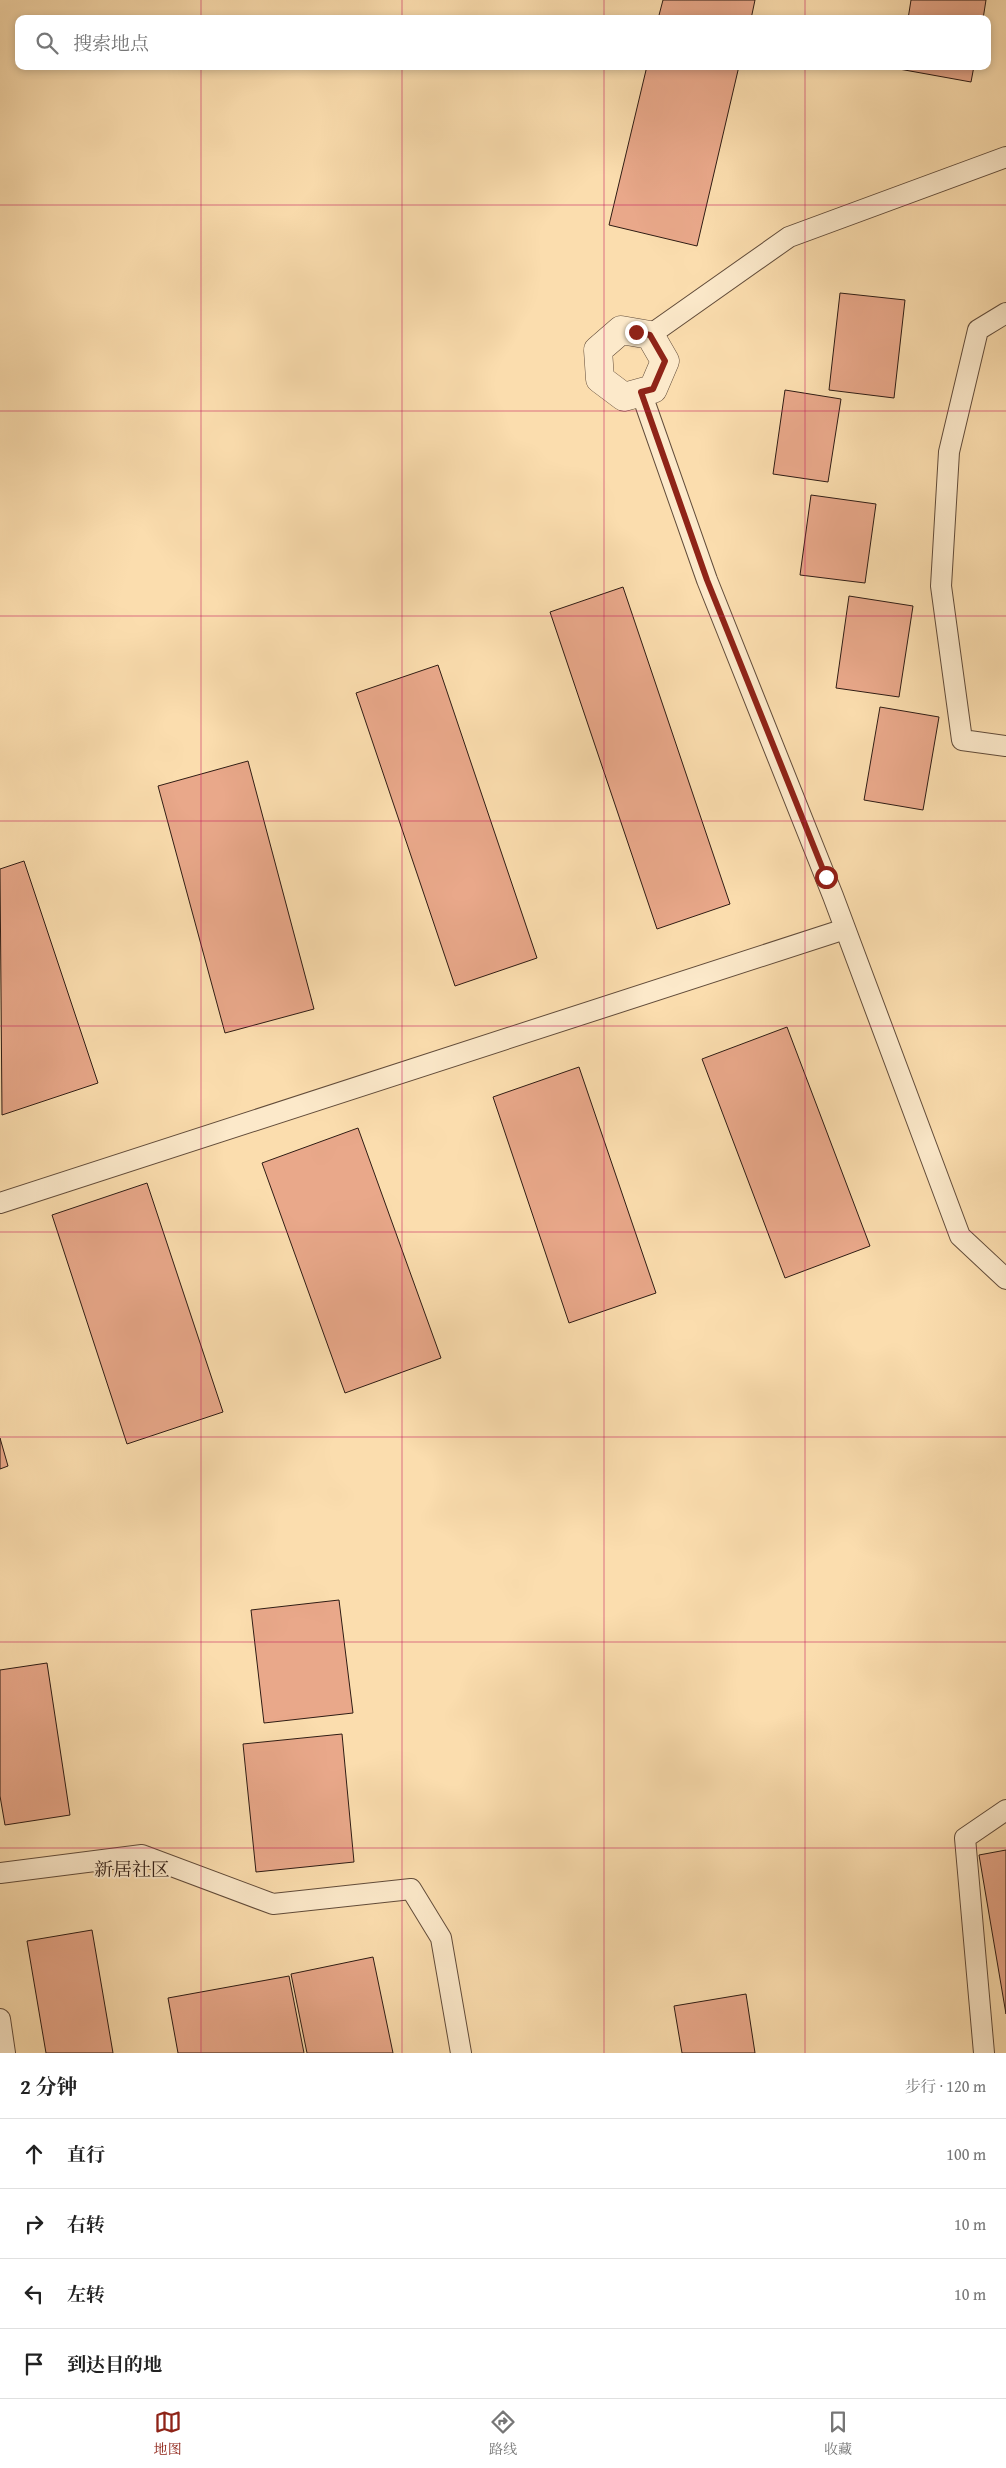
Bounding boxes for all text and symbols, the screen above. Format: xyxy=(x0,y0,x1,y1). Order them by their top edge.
search box xyxy=(15,15,991,70)
icon: search xyxy=(33,29,61,57)
text: 搜索地点 xyxy=(73,29,149,57)
route end xyxy=(625,321,648,344)
route start xyxy=(815,866,838,889)
district label: 新居社区 xyxy=(94,1855,170,1883)
text: 2 分钟 xyxy=(20,2071,78,2102)
text: 步行 · 120 m xyxy=(905,2074,986,2098)
icon: ahead xyxy=(20,2140,48,2168)
text: 直行 xyxy=(67,2140,105,2168)
text: 100 m xyxy=(946,2142,986,2166)
icon: right xyxy=(20,2210,48,2238)
text: 右转 xyxy=(67,2210,105,2238)
text: 10 m xyxy=(954,2212,986,2236)
icon: left xyxy=(20,2280,48,2308)
text: 左转 xyxy=(67,2280,105,2308)
text: 10 m xyxy=(954,2282,986,2306)
icon: arrive xyxy=(20,2350,48,2378)
text: 到达目的地 xyxy=(67,2350,162,2378)
tab: 地图 xyxy=(154,2408,182,2459)
tab: 路线 xyxy=(489,2408,517,2459)
tab: 收藏 xyxy=(824,2408,852,2459)

